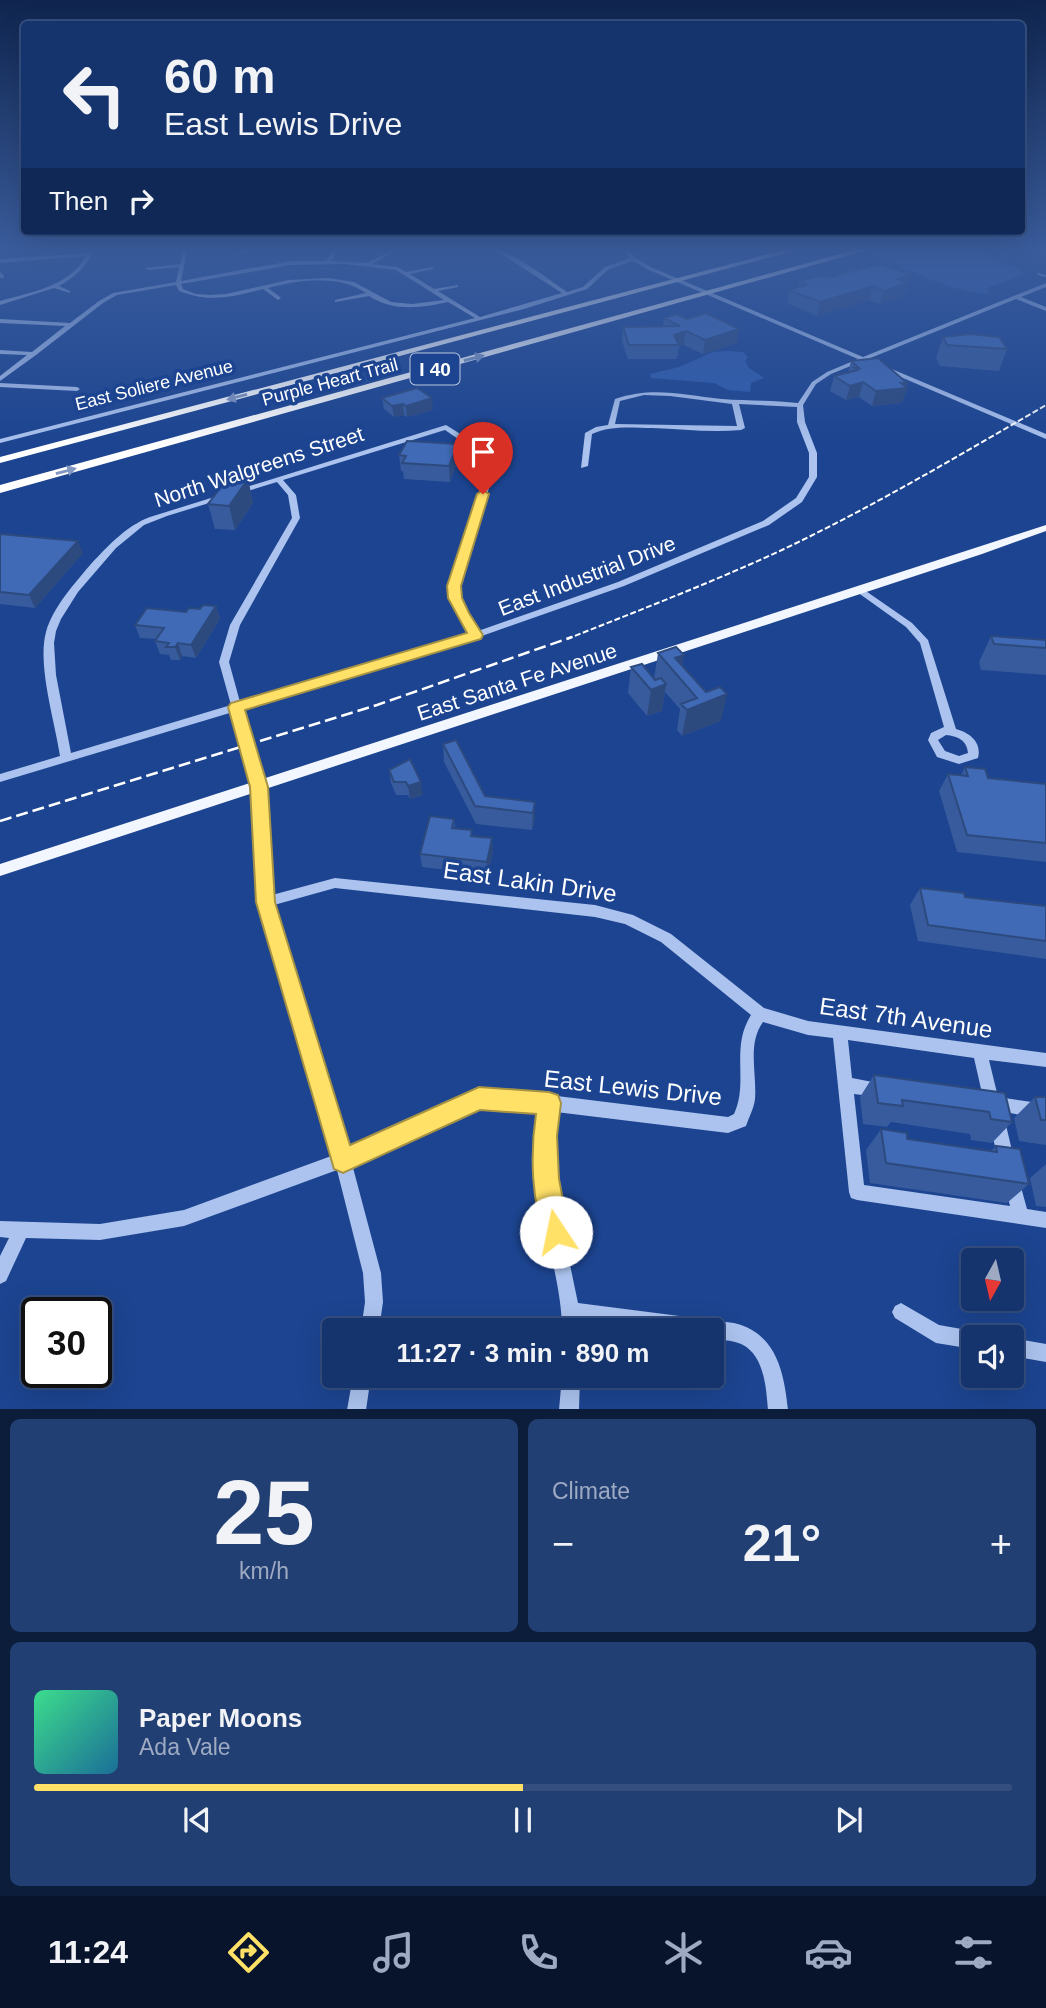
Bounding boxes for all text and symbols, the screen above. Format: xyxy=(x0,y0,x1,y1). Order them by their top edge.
icon: left xyxy=(49,49,140,140)
text: 60 m xyxy=(164,49,276,103)
text: East Lewis Drive xyxy=(164,106,402,142)
icon: right xyxy=(122,182,160,220)
text: Then xyxy=(49,186,108,216)
one-way arrow xyxy=(463,352,485,363)
street label: Purple Heart Trail xyxy=(260,354,400,410)
road number: I 40 xyxy=(410,354,460,384)
street label: East Soliere Avenue xyxy=(73,356,235,414)
one-way arrow xyxy=(225,392,247,403)
street label: North Walgreens Street xyxy=(151,422,367,511)
pin xyxy=(453,422,513,494)
icon: arrive xyxy=(464,433,502,471)
one-way arrow xyxy=(55,465,77,476)
street label: East Industrial Drive xyxy=(495,531,679,620)
street label: East Santa Fe Avenue xyxy=(414,638,620,725)
street label: East Lakin Drive xyxy=(442,856,618,907)
street label: East 7th Avenue xyxy=(818,992,994,1043)
street label: East Lewis Drive xyxy=(543,1065,723,1110)
position arrow xyxy=(519,1195,593,1269)
north arrow xyxy=(961,1248,1024,1311)
map controls xyxy=(961,1248,1024,1388)
speed limit sign: 30 xyxy=(21,1297,112,1388)
button: sound xyxy=(961,1325,1024,1388)
text: 11:27 · 3 min · 890 m xyxy=(397,1338,649,1368)
text: 25 xyxy=(213,1462,315,1563)
text: Climate xyxy=(552,1478,630,1504)
text: 21° xyxy=(743,1514,821,1572)
text: − xyxy=(552,1523,574,1565)
text: + xyxy=(990,1523,1012,1565)
text: km/h xyxy=(239,1558,289,1584)
text: Paper Moons xyxy=(139,1703,302,1733)
text: Ada Vale xyxy=(139,1734,231,1760)
icon: previous xyxy=(178,1801,216,1839)
icon: pause xyxy=(504,1801,542,1839)
icon: next xyxy=(830,1801,868,1839)
icon: directions xyxy=(224,1928,273,1977)
icon: music xyxy=(369,1928,418,1977)
icon: phone xyxy=(514,1928,563,1977)
icon: climate xyxy=(659,1928,708,1977)
icon: car xyxy=(804,1928,853,1977)
icon: filters xyxy=(949,1928,998,1977)
text: 11:24 xyxy=(48,1934,128,1970)

